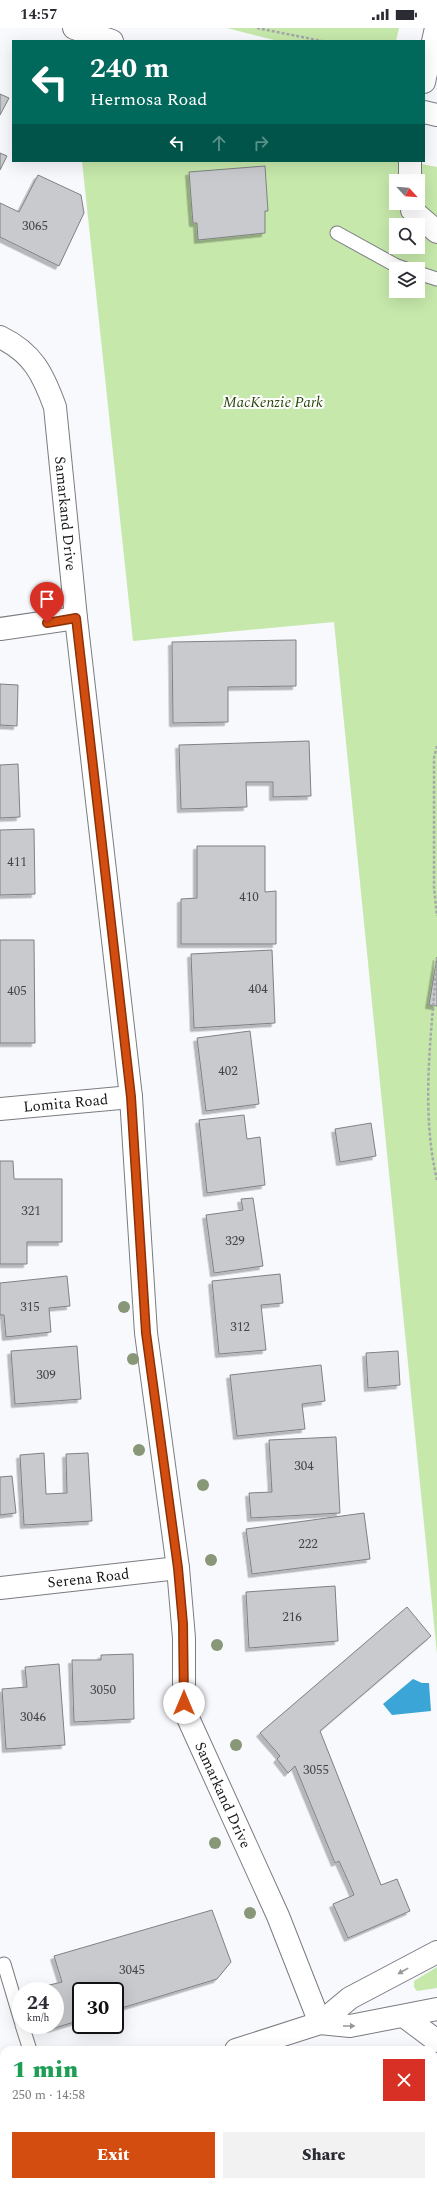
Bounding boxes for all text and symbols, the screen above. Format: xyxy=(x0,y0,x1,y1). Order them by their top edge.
text: 14:57 xyxy=(20,3,58,26)
text: 240 m xyxy=(90,47,169,90)
icon: left xyxy=(24,56,76,108)
text: Hermosa Road xyxy=(90,86,207,113)
icon: left xyxy=(166,132,188,154)
icon: ahead xyxy=(208,132,230,154)
icon: right xyxy=(250,132,272,154)
north arrow xyxy=(389,174,425,210)
map controls xyxy=(389,174,425,298)
house number: 3065 xyxy=(22,216,48,236)
button: search xyxy=(389,218,425,254)
button: layers xyxy=(389,262,425,298)
park label: MacKenzie Park xyxy=(223,391,323,414)
street label: Samarkand Drive xyxy=(48,455,83,572)
pin xyxy=(30,582,64,623)
icon: arrive xyxy=(36,588,58,610)
house number: 411 xyxy=(7,852,27,872)
house number: 410 xyxy=(239,887,259,907)
house number: 404 xyxy=(248,979,268,999)
house number: 405 xyxy=(7,981,27,1001)
house number: 402 xyxy=(218,1061,238,1081)
street label: Lomita Road xyxy=(22,1088,109,1118)
house number: 321 xyxy=(21,1201,41,1221)
house number: 329 xyxy=(225,1231,245,1251)
house number: 315 xyxy=(20,1297,40,1317)
house number: 312 xyxy=(230,1317,250,1337)
house number: 309 xyxy=(36,1365,56,1385)
house number: 304 xyxy=(294,1456,314,1476)
house number: 222 xyxy=(298,1534,318,1554)
street label: Serena Road xyxy=(46,1562,131,1594)
house number: 216 xyxy=(282,1607,302,1627)
house number: 3050 xyxy=(90,1680,117,1700)
position arrow xyxy=(163,1682,205,1724)
house number: 3046 xyxy=(20,1707,47,1727)
street label: Samarkand Drive xyxy=(189,1738,257,1852)
house number: 3055 xyxy=(303,1760,329,1780)
house number: 3045 xyxy=(119,1960,145,1980)
one-way arrow xyxy=(397,1967,409,1974)
speed limit sign: 30 xyxy=(72,1982,124,2034)
text: 24 xyxy=(27,1988,49,2018)
text: km/h xyxy=(27,2010,49,2026)
one-way arrow xyxy=(343,2022,355,2029)
text: 1 min xyxy=(12,2052,78,2088)
button: close xyxy=(383,2059,425,2101)
text: 250 m · 14:58 xyxy=(12,2085,85,2105)
button: Exit xyxy=(12,2132,215,2178)
button: Share xyxy=(223,2132,425,2178)

